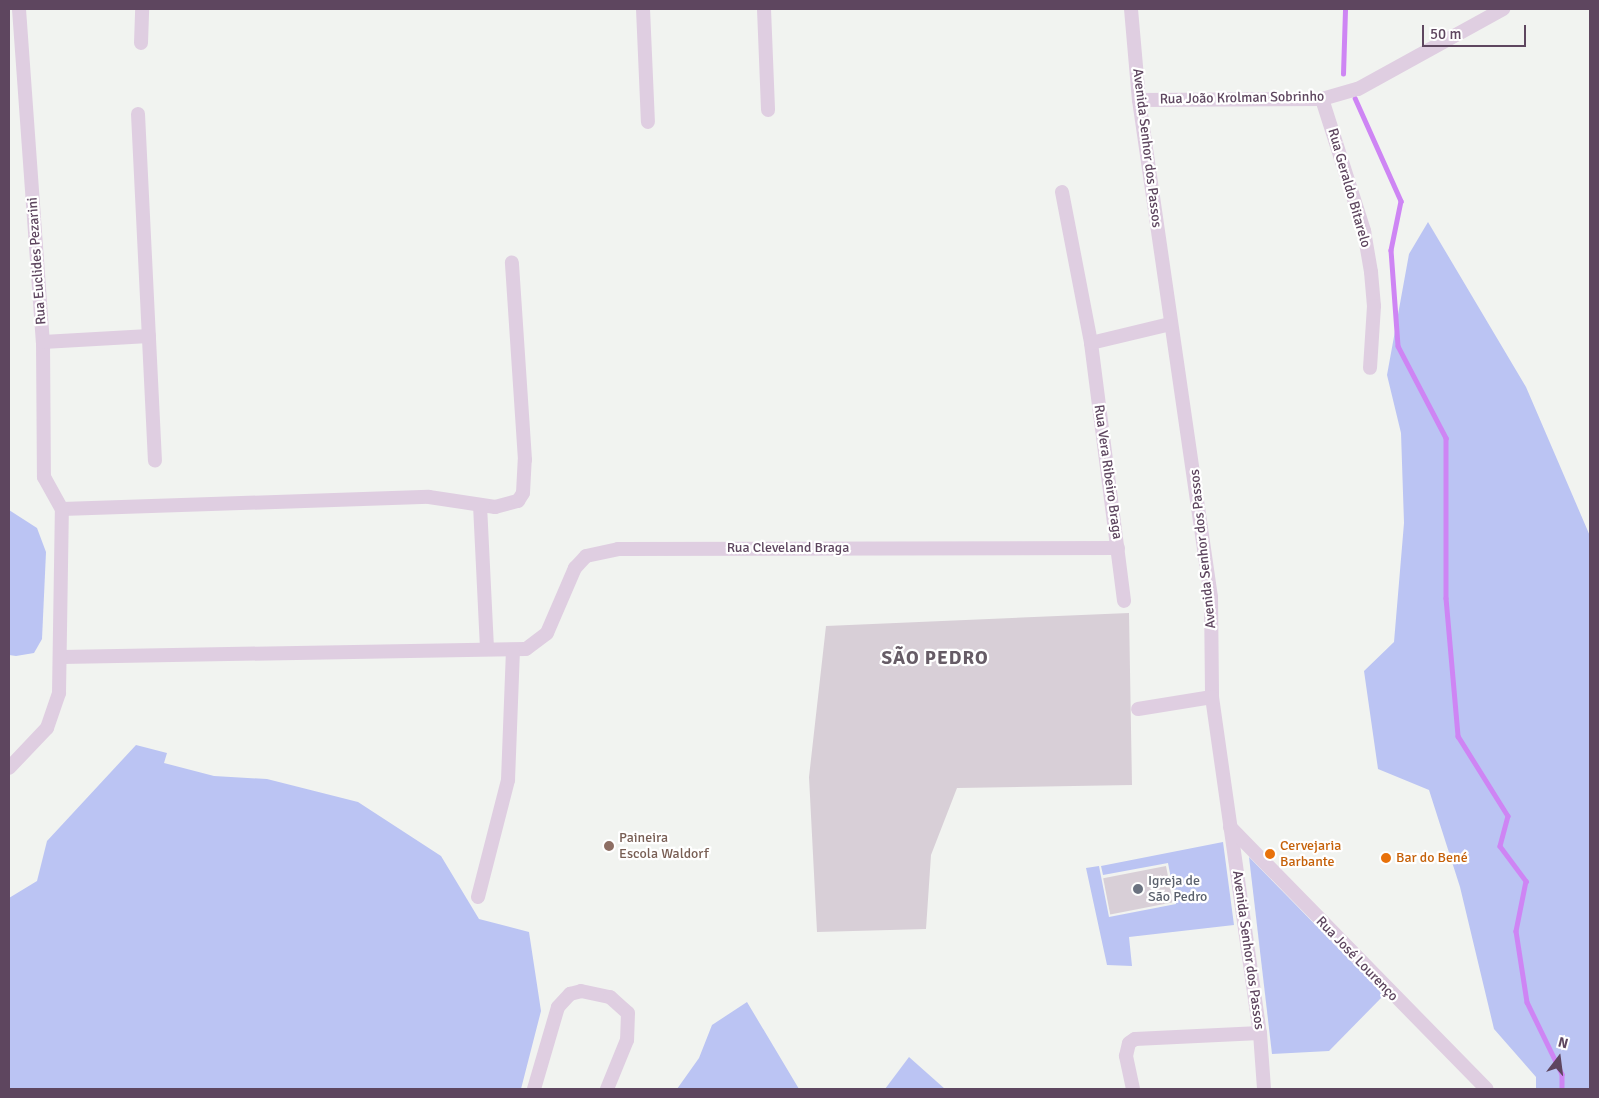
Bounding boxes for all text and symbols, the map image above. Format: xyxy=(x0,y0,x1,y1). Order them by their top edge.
scale bar xyxy=(1424,15,1528,47)
text: 50 m xyxy=(1430,25,1461,43)
street label: Avenida Senhor dos Passos xyxy=(1129,67,1165,229)
street label: Rua João Krolman Sobrinho xyxy=(1160,88,1324,108)
street label: Rua Geraldo Bitarelo xyxy=(1324,126,1374,250)
street label: Rua Euclides Pezarini xyxy=(24,197,50,325)
street label: Rua Vera Ribeiro Braga xyxy=(1090,403,1126,541)
street label: Avenida Senhor dos Passos xyxy=(1186,468,1220,630)
street label: Rua Cleveland Braga xyxy=(727,540,849,556)
district label: SÃO PEDRO xyxy=(880,648,990,670)
place label: Paineira Escola Waldorf xyxy=(619,830,709,862)
place label: Cervejaria Barbante xyxy=(1280,838,1341,870)
marker: Paineira Escola Waldorf xyxy=(603,840,615,852)
marker: Cervejaria Barbante xyxy=(1264,848,1276,860)
place label: Bar do Bené xyxy=(1396,850,1468,866)
marker: Bar do Bené xyxy=(1380,852,1392,864)
street label: Avenida Senhor dos Passos xyxy=(1229,869,1267,1031)
place label: Igreja de São Pedro xyxy=(1148,873,1207,906)
marker: Igreja de São Pedro xyxy=(1132,883,1144,895)
street label: Rua José Lourenço xyxy=(1312,913,1402,1005)
north arrow xyxy=(1534,1033,1584,1083)
text: N xyxy=(1556,1034,1570,1053)

